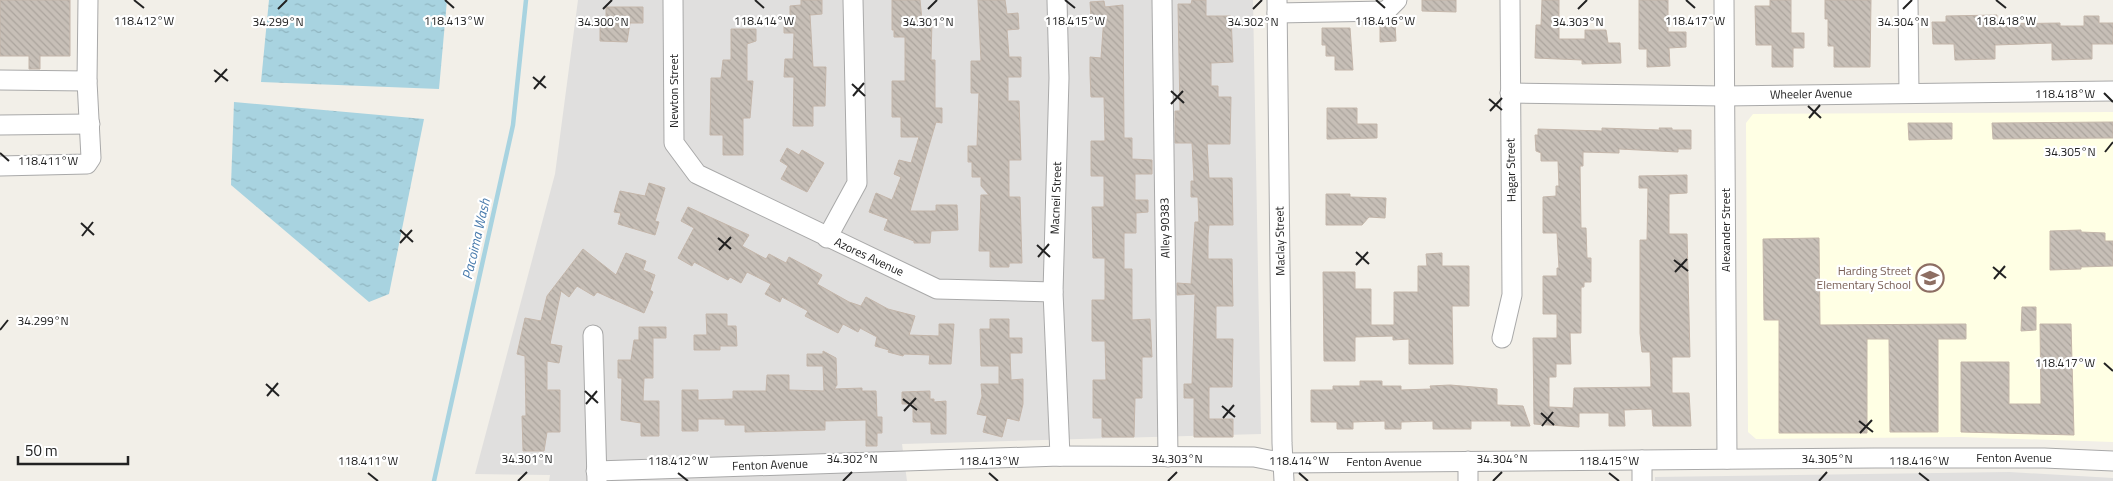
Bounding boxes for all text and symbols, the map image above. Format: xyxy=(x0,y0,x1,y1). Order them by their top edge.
text: 118.412°W xyxy=(114,11,174,30)
text: 118.413°W xyxy=(424,11,484,30)
text: 118.414°W xyxy=(734,11,794,30)
text: 118.415°W xyxy=(1045,11,1105,30)
text: 118.416°W xyxy=(1355,11,1415,30)
text: 118.417°W xyxy=(1665,11,1725,30)
text: 118.418°W xyxy=(1976,11,2036,30)
text: 34.299°N xyxy=(252,12,304,31)
text: 34.300°N xyxy=(577,12,629,31)
text: 34.301°N xyxy=(902,12,954,31)
text: 34.302°N xyxy=(1227,12,1279,31)
text: 34.303°N xyxy=(1552,12,1604,31)
text: 34.304°N xyxy=(1877,12,1929,31)
street label: Newton Street xyxy=(664,53,683,128)
street label: Wheeler Avenue xyxy=(1770,83,1852,104)
text: 118.418°W xyxy=(2035,84,2095,103)
street label: Hagar Street xyxy=(1500,137,1521,202)
text: 34.305°N xyxy=(2044,142,2096,161)
text: 118.411°W xyxy=(18,151,78,170)
street label: Macneil Street xyxy=(1045,160,1066,235)
street label: Alexander Street xyxy=(1716,187,1735,272)
water label: Pacoima Wash xyxy=(456,195,495,281)
street label: Alley 90383 xyxy=(1154,198,1175,259)
street label: Maclay Street xyxy=(1269,205,1290,276)
street label: Azores Avenue xyxy=(831,232,907,281)
place label: Harding Street Elementary School xyxy=(1817,261,1912,294)
school or university icon: Harding Street Elementary School xyxy=(1915,263,1945,293)
text: 34.299°N xyxy=(17,311,69,330)
text: 118.417°W xyxy=(2035,353,2095,372)
scale bar xyxy=(18,434,128,466)
text: 50 m xyxy=(25,439,58,462)
street label: Fenton Avenue xyxy=(1976,448,2052,467)
text: 34.301°N xyxy=(501,449,553,468)
text: 34.302°N xyxy=(826,449,878,468)
text: 34.303°N xyxy=(1151,449,1203,468)
text: 34.304°N xyxy=(1476,449,1528,468)
text: 34.305°N xyxy=(1801,449,1853,468)
text: 118.411°W xyxy=(338,451,398,470)
text: 118.412°W xyxy=(648,451,708,470)
text: 118.413°W xyxy=(959,451,1019,470)
text: 118.414°W xyxy=(1269,451,1329,470)
text: 118.415°W xyxy=(1579,451,1639,470)
text: 118.416°W xyxy=(1889,451,1949,470)
street label: Fenton Avenue xyxy=(1346,452,1422,471)
street label: Fenton Avenue xyxy=(732,454,808,475)

